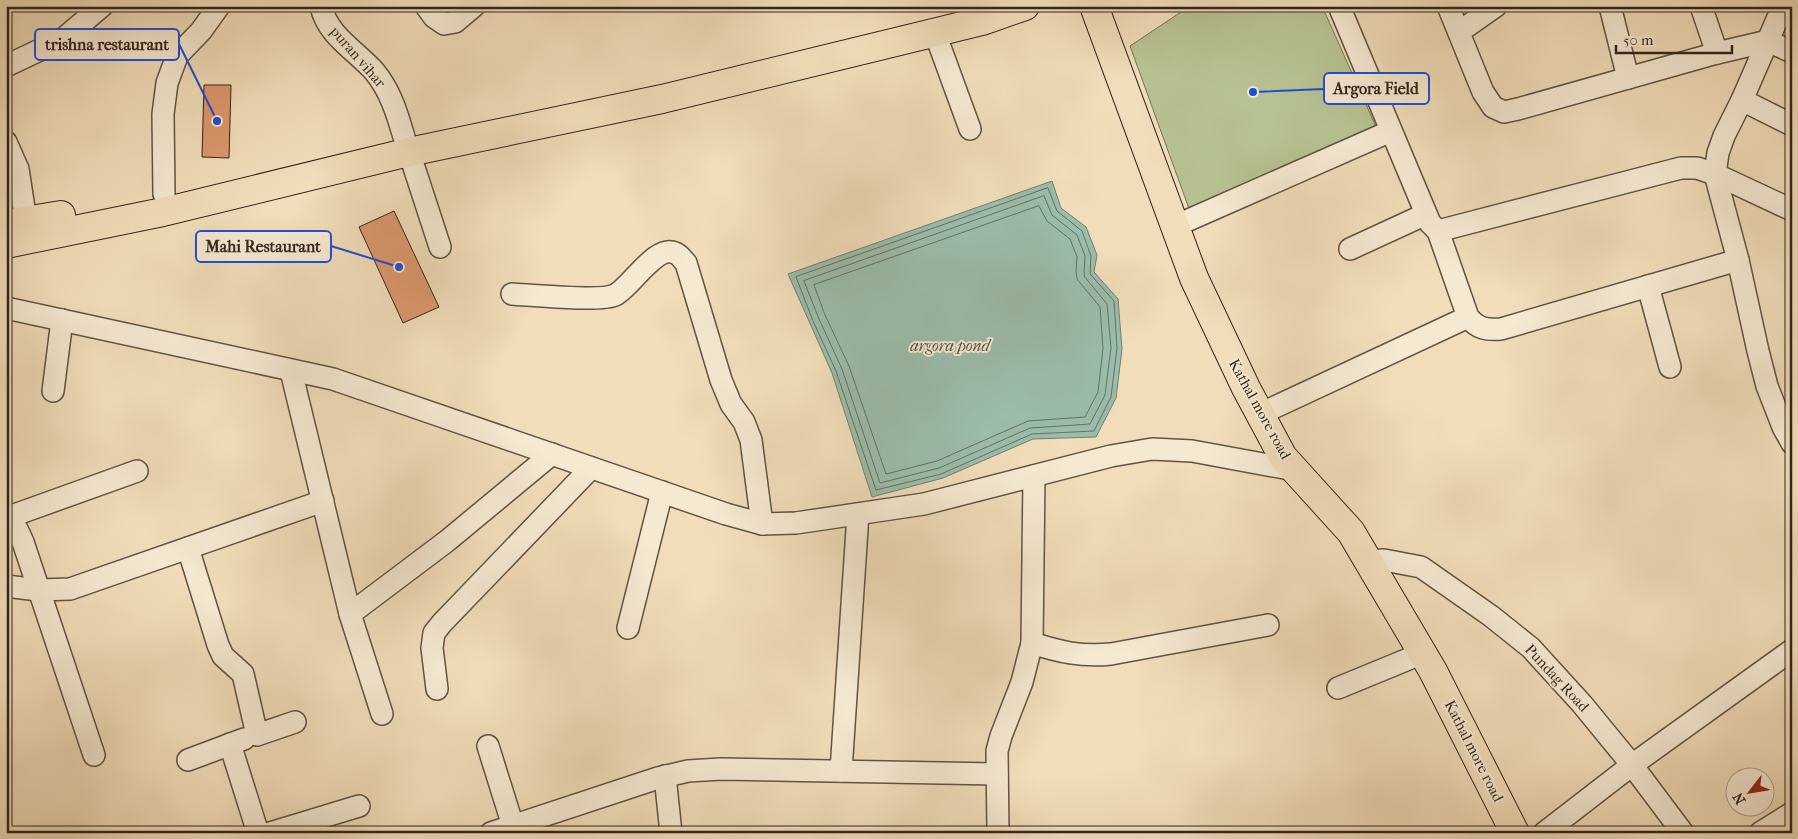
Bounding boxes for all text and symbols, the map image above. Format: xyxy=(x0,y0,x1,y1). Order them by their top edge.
street label: puran vihar xyxy=(326,22,390,92)
scale bar xyxy=(1616,22,1732,54)
callout: trishna restaurant xyxy=(35,29,179,60)
text: 50 m xyxy=(1623,31,1654,49)
text: trishna restaurant xyxy=(44,35,169,54)
callout: Argora Field xyxy=(1324,73,1429,104)
text: Argora Field xyxy=(1332,79,1420,99)
callout: Mahi Restaurant xyxy=(196,231,331,262)
text: Mahi Restaurant xyxy=(204,237,321,256)
water label: argora pond xyxy=(910,336,992,355)
street label: Kathal more road xyxy=(1225,356,1295,463)
street label: Pundag Road xyxy=(1521,640,1593,716)
street label: Kathal more road xyxy=(1441,697,1508,806)
north arrow xyxy=(1726,766,1776,816)
text: N xyxy=(1729,789,1749,807)

